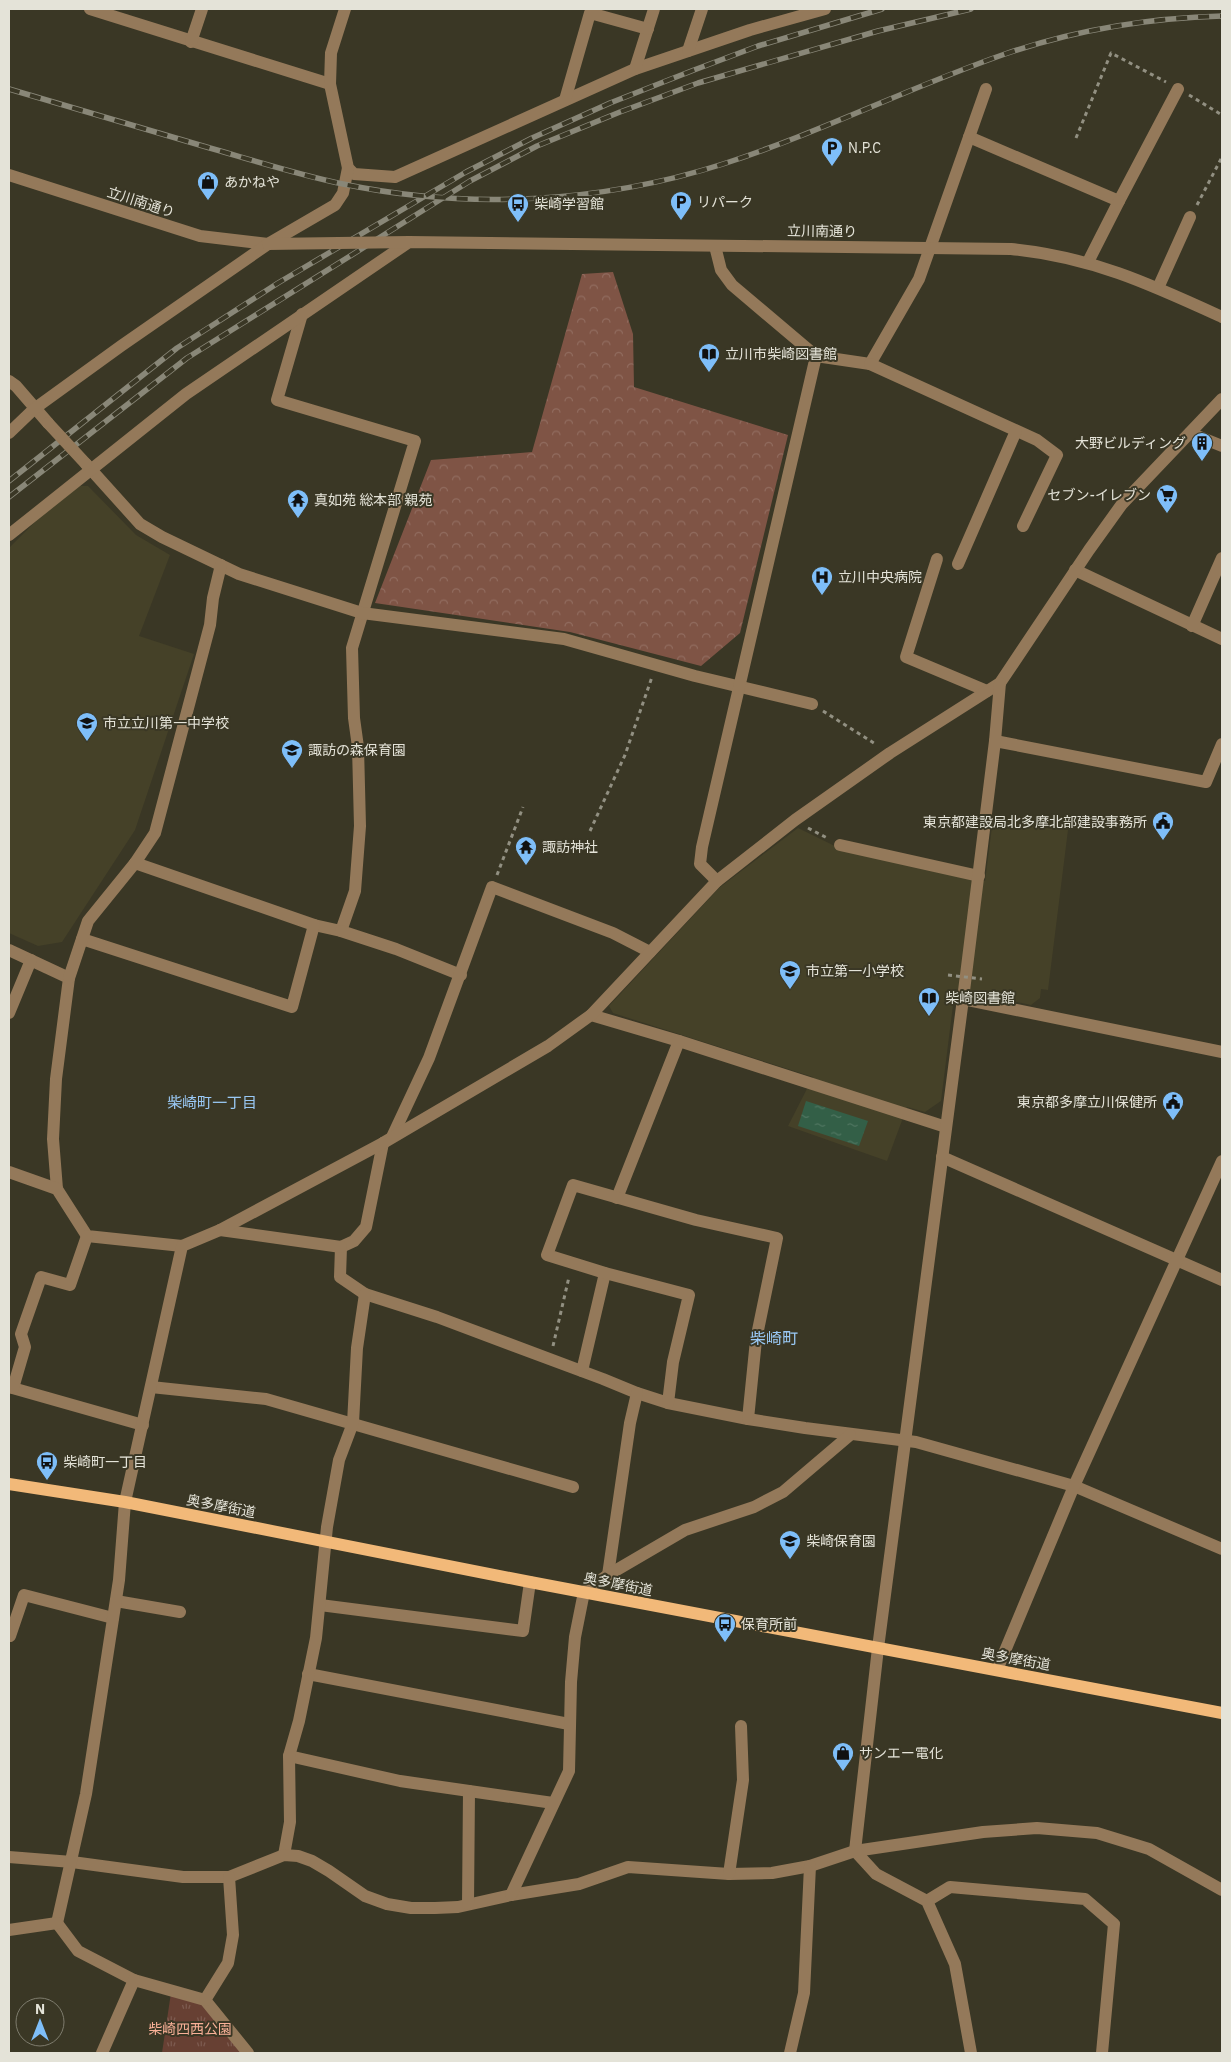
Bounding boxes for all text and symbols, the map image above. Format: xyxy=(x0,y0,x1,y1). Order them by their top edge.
parking icon: N.P.C xyxy=(820,136,844,167)
place label: N.P.C xyxy=(848,139,881,157)
shop icon: あかねや xyxy=(196,170,220,201)
place label: あかねや xyxy=(224,173,280,191)
street label: 立川南通り xyxy=(105,183,177,221)
parking icon: リパーク xyxy=(669,190,693,221)
bus stop icon: 柴崎学習館 xyxy=(506,192,530,223)
place label: リパーク xyxy=(697,193,753,211)
place label: 柴崎学習館 xyxy=(534,195,604,213)
street label: 立川南通り xyxy=(787,221,857,241)
library icon: 立川市柴崎図書館 xyxy=(697,342,721,373)
place label: 立川市柴崎図書館 xyxy=(725,345,837,363)
building icon: 大野ビルディング xyxy=(1190,431,1214,462)
place label: 大野ビルディング xyxy=(1075,434,1186,452)
supermarket icon: セブン-イレブン xyxy=(1155,483,1179,514)
place label: セブン-イレブン xyxy=(1047,486,1151,504)
temple icon: 真如苑 総本部 親苑 xyxy=(286,488,310,519)
place label: 真如苑 総本部 親苑 xyxy=(314,491,433,509)
hospital icon: 立川中央病院 xyxy=(810,565,834,596)
place label: 立川中央病院 xyxy=(838,568,922,586)
school or university icon: 市立立川第一中学校 xyxy=(75,711,99,742)
place label: 市立立川第一中学校 xyxy=(103,714,229,732)
school or university icon: 諏訪の森保育園 xyxy=(280,738,304,769)
place label: 諏訪の森保育園 xyxy=(308,741,406,759)
public building icon: 東京都建設局北多摩北部建設事務所 xyxy=(1151,810,1175,841)
place label: 東京都建設局北多摩北部建設事務所 xyxy=(923,813,1147,831)
temple icon: 諏訪神社 xyxy=(514,835,538,866)
place label: 諏訪神社 xyxy=(542,838,598,856)
school or university icon: 市立第一小学校 xyxy=(778,959,802,990)
place label: 市立第一小学校 xyxy=(806,962,904,980)
library icon: 柴崎図書館 xyxy=(917,986,941,1017)
place label: 柴崎図書館 xyxy=(945,989,1015,1007)
public building icon: 東京都多摩立川保健所 xyxy=(1161,1090,1185,1121)
district label: 柴崎町一丁目 xyxy=(167,1093,257,1112)
place label: 東京都多摩立川保健所 xyxy=(1017,1093,1157,1111)
district label: 柴崎町 xyxy=(750,1328,798,1348)
bus stop icon: 柴崎町一丁目 xyxy=(35,1450,59,1481)
place label: 柴崎町一丁目 xyxy=(63,1453,147,1471)
street label: 奥多摩街道 xyxy=(185,1490,257,1522)
school or university icon: 柴崎保育園 xyxy=(778,1529,802,1560)
place label: 柴崎保育園 xyxy=(806,1532,876,1550)
street label: 奥多摩街道 xyxy=(582,1568,654,1600)
bus stop icon: 保育所前 xyxy=(713,1612,737,1643)
place label: 保育所前 xyxy=(741,1615,797,1633)
street label: 奥多摩街道 xyxy=(980,1644,1052,1674)
shop icon: サンエー電化 xyxy=(831,1741,855,1772)
place label: サンエー電化 xyxy=(859,1744,943,1762)
north arrow xyxy=(15,1997,65,2047)
text: N xyxy=(35,2000,45,2018)
park label: 柴崎四西公園 xyxy=(148,2020,232,2038)

